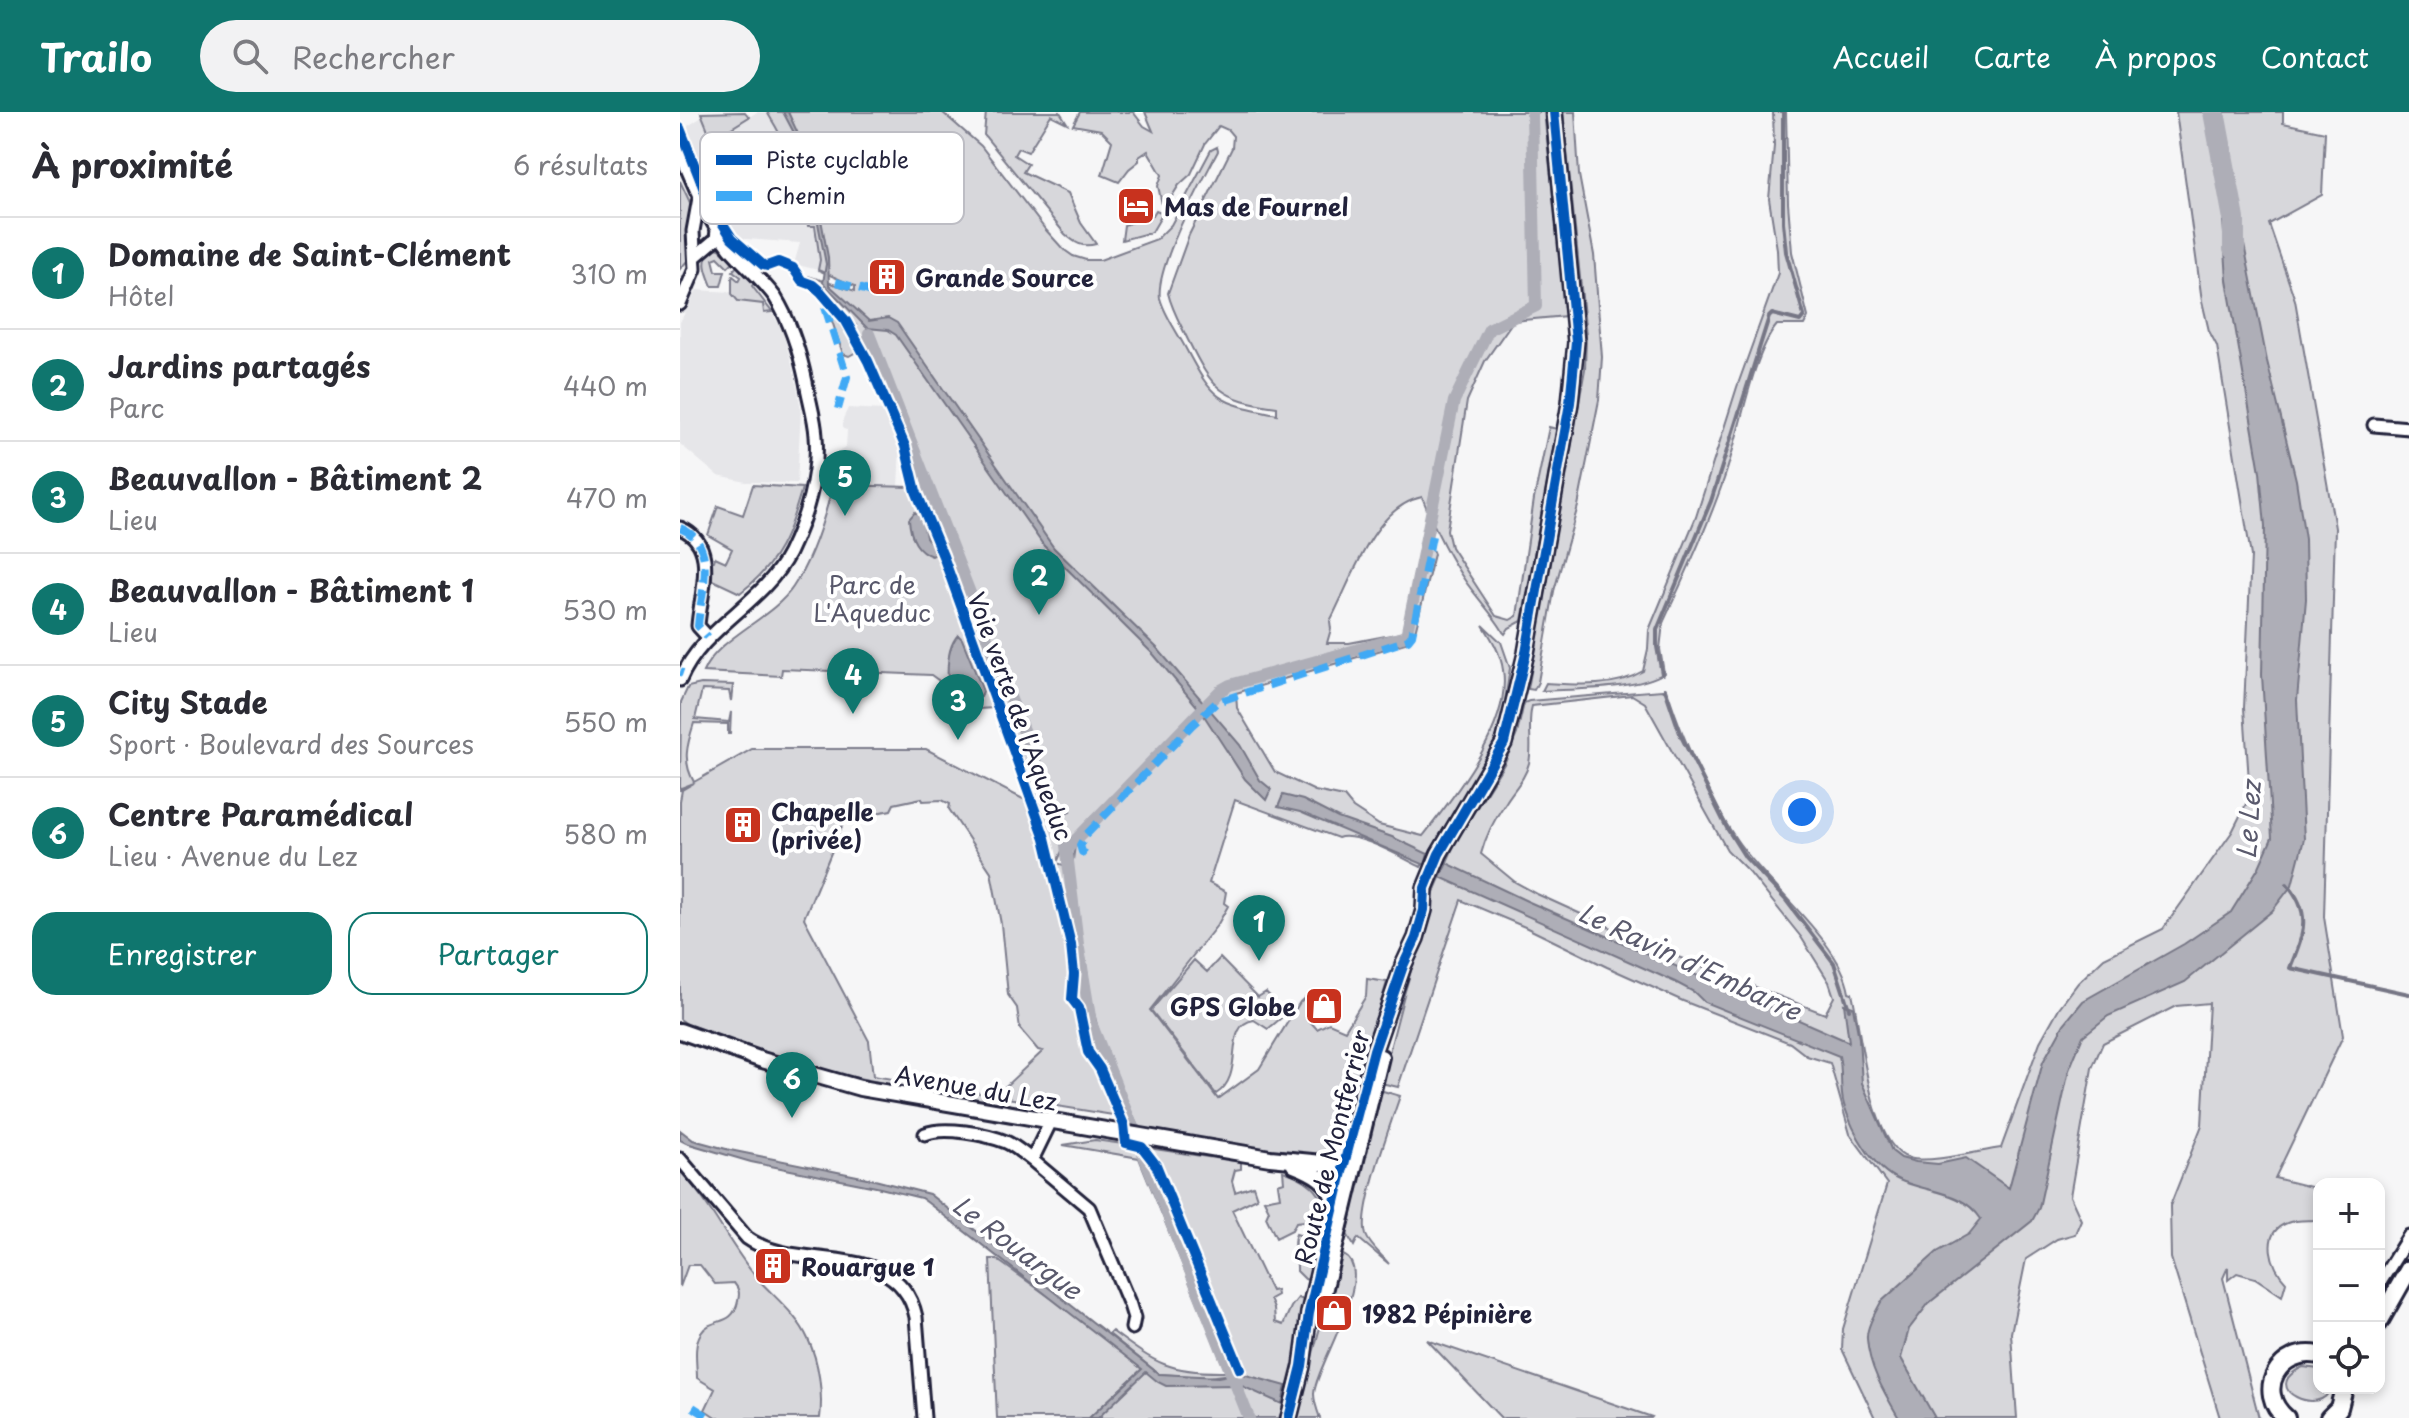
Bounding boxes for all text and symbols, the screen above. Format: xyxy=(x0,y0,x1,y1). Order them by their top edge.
search box xyxy=(200,20,760,92)
text: Trailo xyxy=(40,28,152,85)
icon: search xyxy=(228,34,272,78)
text: Rechercher xyxy=(292,34,455,79)
text: Accueil xyxy=(1833,35,1929,78)
text: Carte xyxy=(1973,35,2051,78)
text: À propos xyxy=(2095,35,2217,78)
text: Contact xyxy=(2261,35,2369,78)
legend xyxy=(700,132,964,224)
text: À proximité xyxy=(32,138,233,190)
text: Piste cyclable xyxy=(766,142,909,175)
text: 6 résultats xyxy=(513,145,648,184)
text: Chemin xyxy=(766,178,846,211)
hotel icon: Mas de Fournel xyxy=(1115,185,1157,227)
place label: Mas de Fournel xyxy=(1164,188,1348,224)
text: Domaine de Saint-Clément xyxy=(108,231,511,276)
text: 1 xyxy=(52,254,64,293)
text: 310 m xyxy=(570,254,648,293)
building icon: Grande Source xyxy=(866,256,908,298)
place label: Grande Source xyxy=(915,259,1094,295)
text: Hôtel xyxy=(108,276,174,315)
text: Jardins partagés xyxy=(108,343,370,388)
text: 2 xyxy=(49,366,67,405)
text: 440 m xyxy=(563,366,648,405)
text: Parc xyxy=(108,388,164,427)
pin: 5 xyxy=(819,450,871,516)
text: Beauvallon - Bâtiment 2 xyxy=(108,455,482,500)
text: 3 xyxy=(49,478,67,517)
text: 470 m xyxy=(566,478,648,517)
text: Lieu xyxy=(108,500,158,539)
pin: 2 xyxy=(1013,549,1065,615)
park label: Parc de L'Aqueduc xyxy=(813,566,931,630)
text: Beauvallon - Bâtiment 1 xyxy=(108,567,474,612)
street label: Voie verte de l'Aqueduc xyxy=(959,587,1083,845)
text: 4 xyxy=(49,590,67,629)
text: 530 m xyxy=(562,590,648,629)
text: Lieu xyxy=(108,612,158,651)
pin: 4 xyxy=(827,648,879,714)
pin: 3 xyxy=(932,674,984,740)
text: City Stade xyxy=(108,679,268,724)
text: 5 xyxy=(50,702,66,741)
text: 550 m xyxy=(564,702,648,741)
text: Sport · Boulevard des Sources xyxy=(108,724,474,763)
water label: Le Lez xyxy=(2226,776,2270,860)
text: Centre Paramédical xyxy=(108,791,413,836)
your location xyxy=(1782,792,1822,832)
place label: Chapelle (privée) xyxy=(771,793,874,857)
building icon: Chapelle (privée) xyxy=(722,804,764,846)
text: 6 xyxy=(49,814,67,853)
text: 580 m xyxy=(563,814,648,853)
text: Lieu · Avenue du Lez xyxy=(108,836,358,875)
water label: Le Ravin d'Embarre xyxy=(1572,892,1809,1030)
pin: 1 xyxy=(1233,895,1285,961)
button: Enregistrer xyxy=(32,912,332,995)
button: Partager xyxy=(348,912,648,995)
shop icon: GPS Globe xyxy=(1303,985,1345,1027)
place label: GPS Globe xyxy=(1170,988,1296,1024)
street label: Route de Montferrier xyxy=(1284,1026,1378,1268)
pin: 6 xyxy=(766,1052,818,1118)
street label: Avenue du Lez xyxy=(892,1055,1060,1119)
map controls xyxy=(2313,1178,2385,1394)
button: + xyxy=(2313,1178,2385,1250)
water label: Le Rouargue xyxy=(945,1185,1092,1309)
building icon: Rouargue 1 xyxy=(752,1245,794,1287)
place label: Rouargue 1 xyxy=(801,1248,934,1284)
button: − xyxy=(2313,1250,2385,1322)
shop icon: 1982 Pépinière xyxy=(1313,1292,1355,1334)
place label: 1982 Pépinière xyxy=(1362,1295,1532,1331)
button: locate xyxy=(2313,1322,2385,1394)

